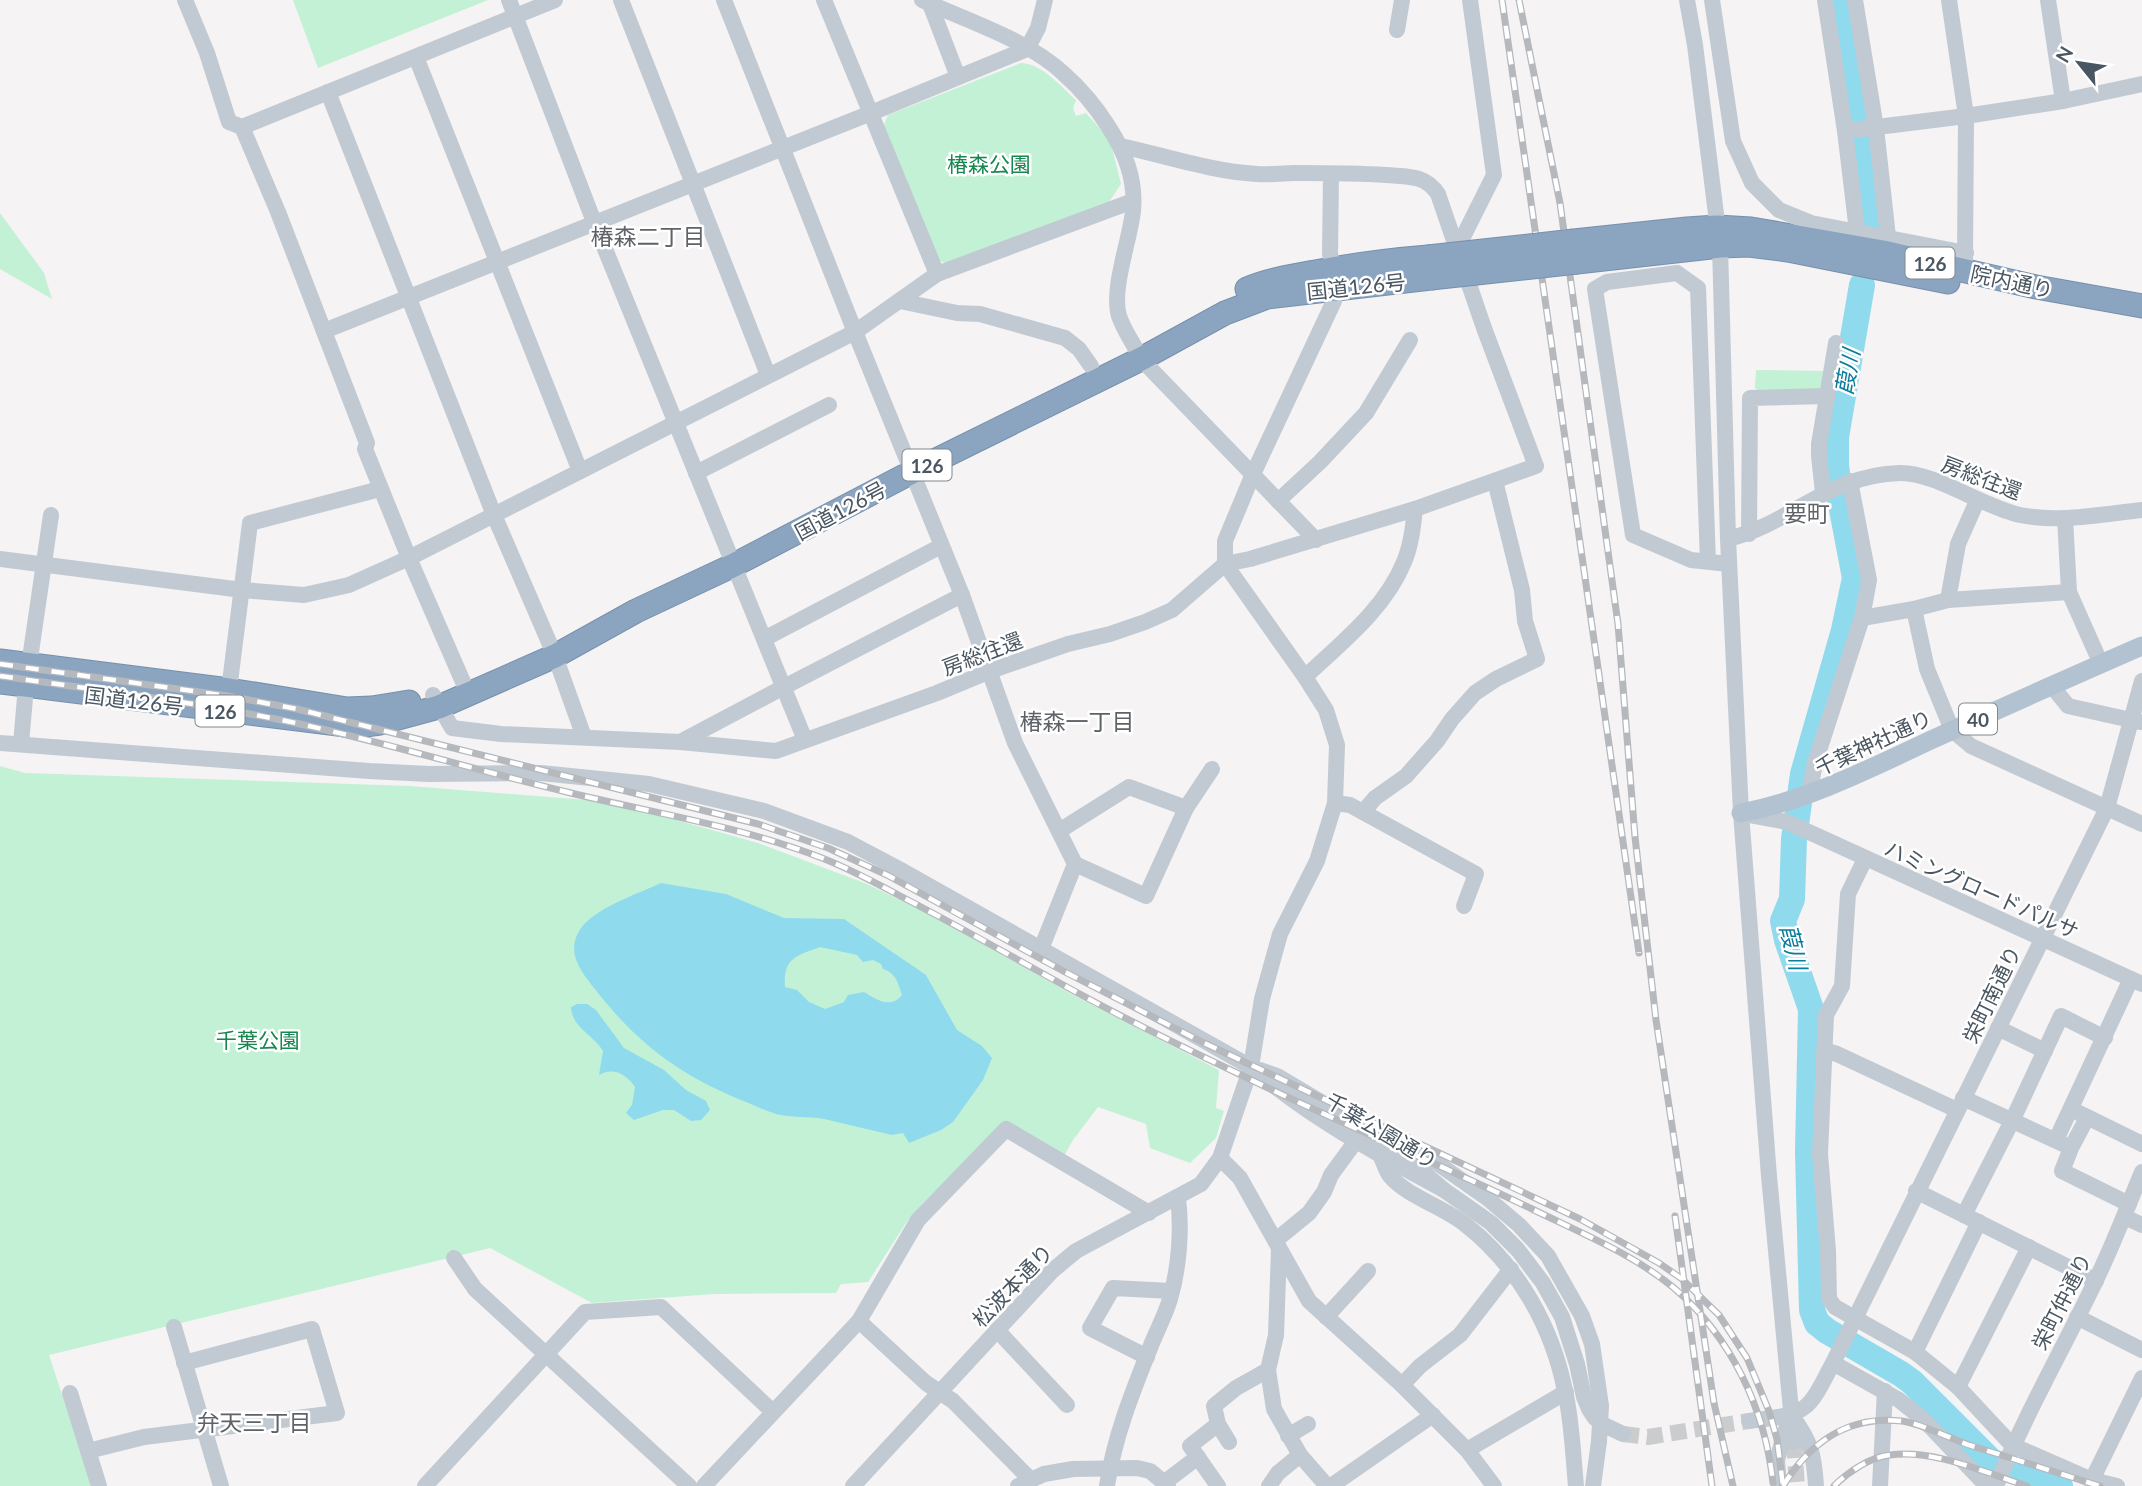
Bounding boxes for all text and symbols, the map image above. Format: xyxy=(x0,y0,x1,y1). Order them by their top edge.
north arrow xyxy=(2044,28,2114,98)
text: N xyxy=(2050,42,2077,66)
park label: 椿森公園 xyxy=(947,151,1031,176)
district label: 椿森二丁目 xyxy=(591,222,706,250)
road number: 126 xyxy=(1906,247,1954,278)
street label: 院内通り xyxy=(1968,260,2056,302)
street label: 国道126号 xyxy=(1305,268,1407,304)
water label: 葭川 xyxy=(1829,344,1865,397)
road number: 126 xyxy=(902,450,951,480)
street label: 房総往還 xyxy=(1938,450,2026,504)
street label: 国道126号 xyxy=(790,476,890,544)
district label: 要町 xyxy=(1784,499,1830,527)
street label: 房総往還 xyxy=(938,626,1026,680)
street label: 国道126号 xyxy=(83,682,185,718)
road number: 126 xyxy=(196,696,244,726)
street label: 千葉神社通り xyxy=(1811,704,1935,780)
road number: 40 xyxy=(1959,704,1997,734)
district label: 椿森一丁目 xyxy=(1020,707,1135,735)
street label: ハミングロードパルサ xyxy=(1881,835,2083,943)
water label: 葭川 xyxy=(1775,921,1814,976)
street label: 栄町南通り xyxy=(1957,941,2025,1047)
park label: 千葉公園 xyxy=(216,1027,300,1052)
street label: 千葉公園通り xyxy=(1322,1087,1442,1173)
street label: 松波本通り xyxy=(967,1239,1057,1331)
street label: 栄町仲通り xyxy=(2026,1249,2096,1353)
district label: 弁天三丁目 xyxy=(197,1408,312,1436)

